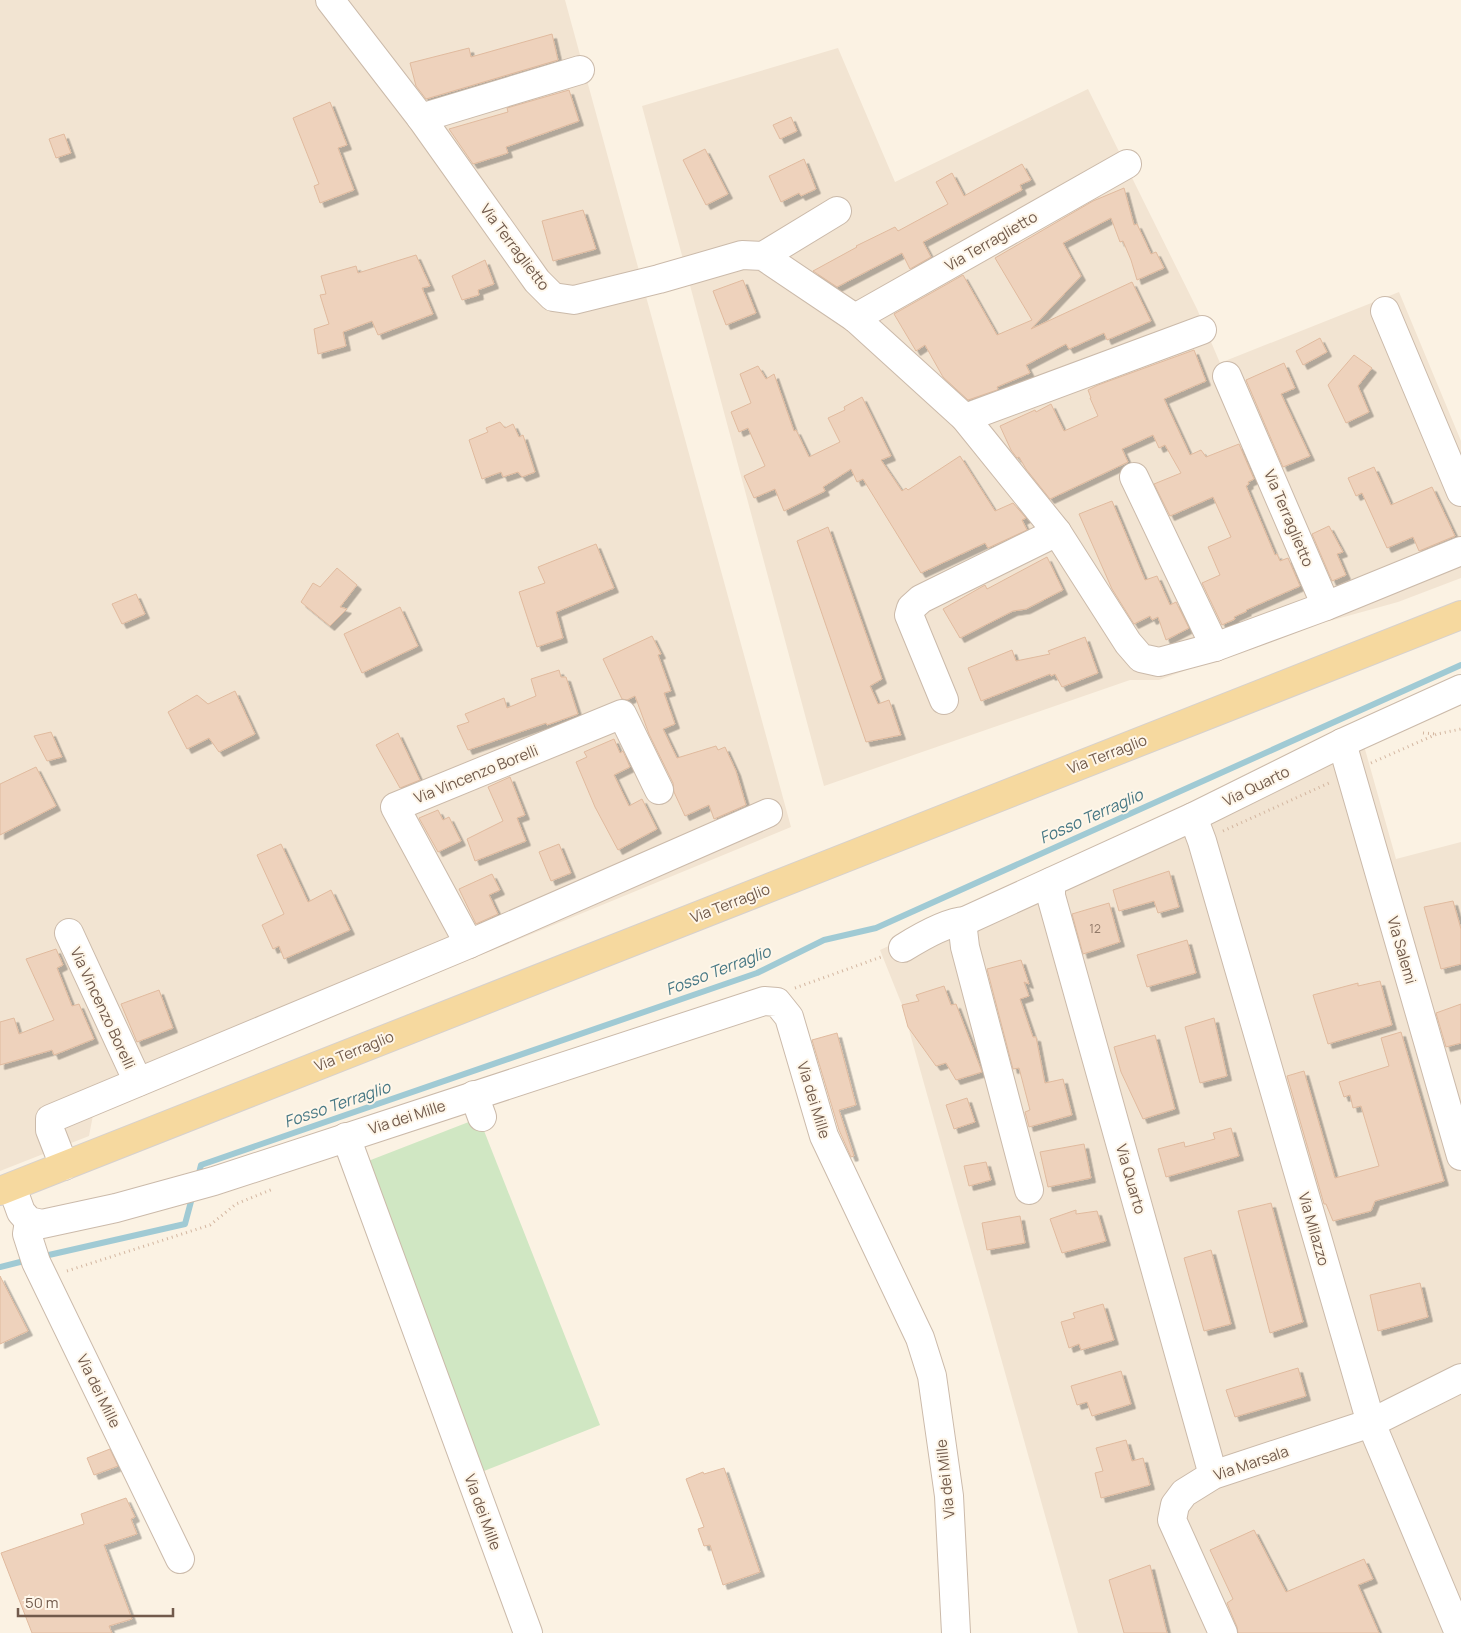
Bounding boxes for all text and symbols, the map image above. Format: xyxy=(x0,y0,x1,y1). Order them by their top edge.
street label: Via Terraglietto xyxy=(475,199,555,295)
street label: Via Terraglietto xyxy=(941,206,1041,276)
street label: Via Terraglietto xyxy=(1259,466,1319,570)
street label: Via Terraglio xyxy=(1064,729,1150,779)
street label: Via Vincenzo Borelli xyxy=(411,740,541,808)
street label: Via Quarto xyxy=(1219,761,1293,811)
water label: Fosso Terraglio xyxy=(1036,783,1147,849)
street label: Via Terraglio xyxy=(687,878,773,928)
street label: Via Salemi xyxy=(1382,914,1422,986)
house number: 12 xyxy=(1089,920,1101,937)
water label: Fosso Terraglio xyxy=(662,939,775,1000)
street label: Via Vincenzo Borelli xyxy=(66,944,140,1072)
street label: Via Terraglio xyxy=(311,1026,397,1076)
street label: Via dei Mille xyxy=(792,1059,836,1141)
water label: Fosso Terraglio xyxy=(281,1075,394,1132)
street label: Via dei Mille xyxy=(366,1095,448,1139)
street label: Via Quarto xyxy=(1111,1142,1151,1216)
street label: Via Milazzo xyxy=(1293,1190,1335,1268)
street label: Via dei Mille xyxy=(72,1351,126,1432)
street label: Via dei Mille xyxy=(930,1438,960,1520)
street label: Via Marsala xyxy=(1211,1440,1291,1486)
street label: Via dei Mille xyxy=(460,1471,507,1553)
scale bar xyxy=(18,1586,172,1618)
text: 50 m xyxy=(25,1592,59,1613)

